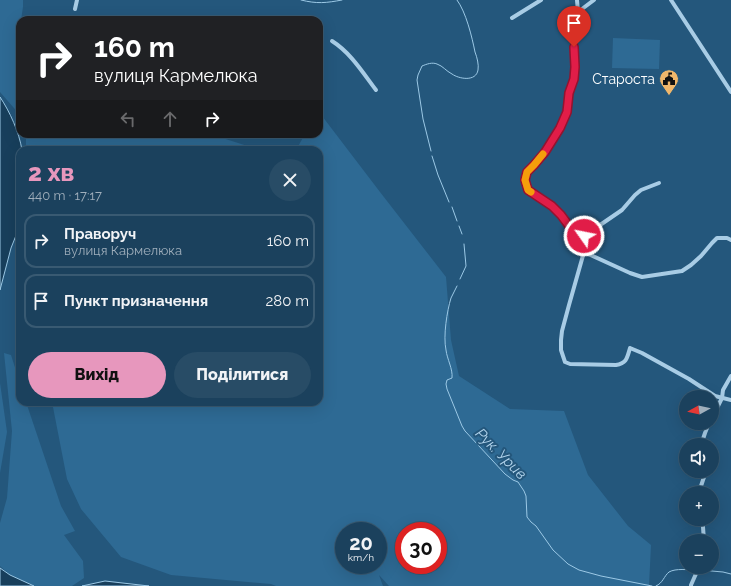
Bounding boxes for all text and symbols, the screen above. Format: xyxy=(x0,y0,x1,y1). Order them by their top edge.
pin xyxy=(557,6,591,47)
icon: arrive xyxy=(563,12,585,34)
text: 160 m xyxy=(94,31,175,64)
icon: right xyxy=(28,32,80,84)
text: вулиця Кармелюка xyxy=(94,65,258,86)
public building icon: Староста xyxy=(658,68,680,96)
place label: Староста xyxy=(592,71,655,87)
icon: left xyxy=(117,108,139,130)
icon: ahead xyxy=(159,108,181,130)
icon: right xyxy=(201,108,223,130)
text: 2 хв xyxy=(28,158,74,187)
button: close xyxy=(269,159,311,201)
text: 440 m · 17:17 xyxy=(28,188,102,203)
position arrow xyxy=(563,215,605,257)
text: Праворуч xyxy=(64,225,136,243)
icon: right xyxy=(30,230,52,252)
text: 160 m xyxy=(267,232,309,250)
text: вулиця Кармелюка xyxy=(64,243,182,258)
icon: arrive xyxy=(30,290,52,312)
text: Пункт призначення xyxy=(64,292,208,310)
text: 280 m xyxy=(265,292,309,310)
button: Вихід xyxy=(28,352,166,398)
button: Поділитися xyxy=(174,352,311,398)
north arrow xyxy=(679,390,719,430)
map controls xyxy=(679,390,719,574)
water label: Рук. Урив xyxy=(472,425,530,483)
button: sound xyxy=(679,438,719,478)
button: + xyxy=(679,486,719,526)
speed limit sign: 30 xyxy=(395,522,447,574)
text: 20 xyxy=(349,531,373,555)
button: − xyxy=(679,534,719,574)
text: km/h xyxy=(348,552,374,563)

